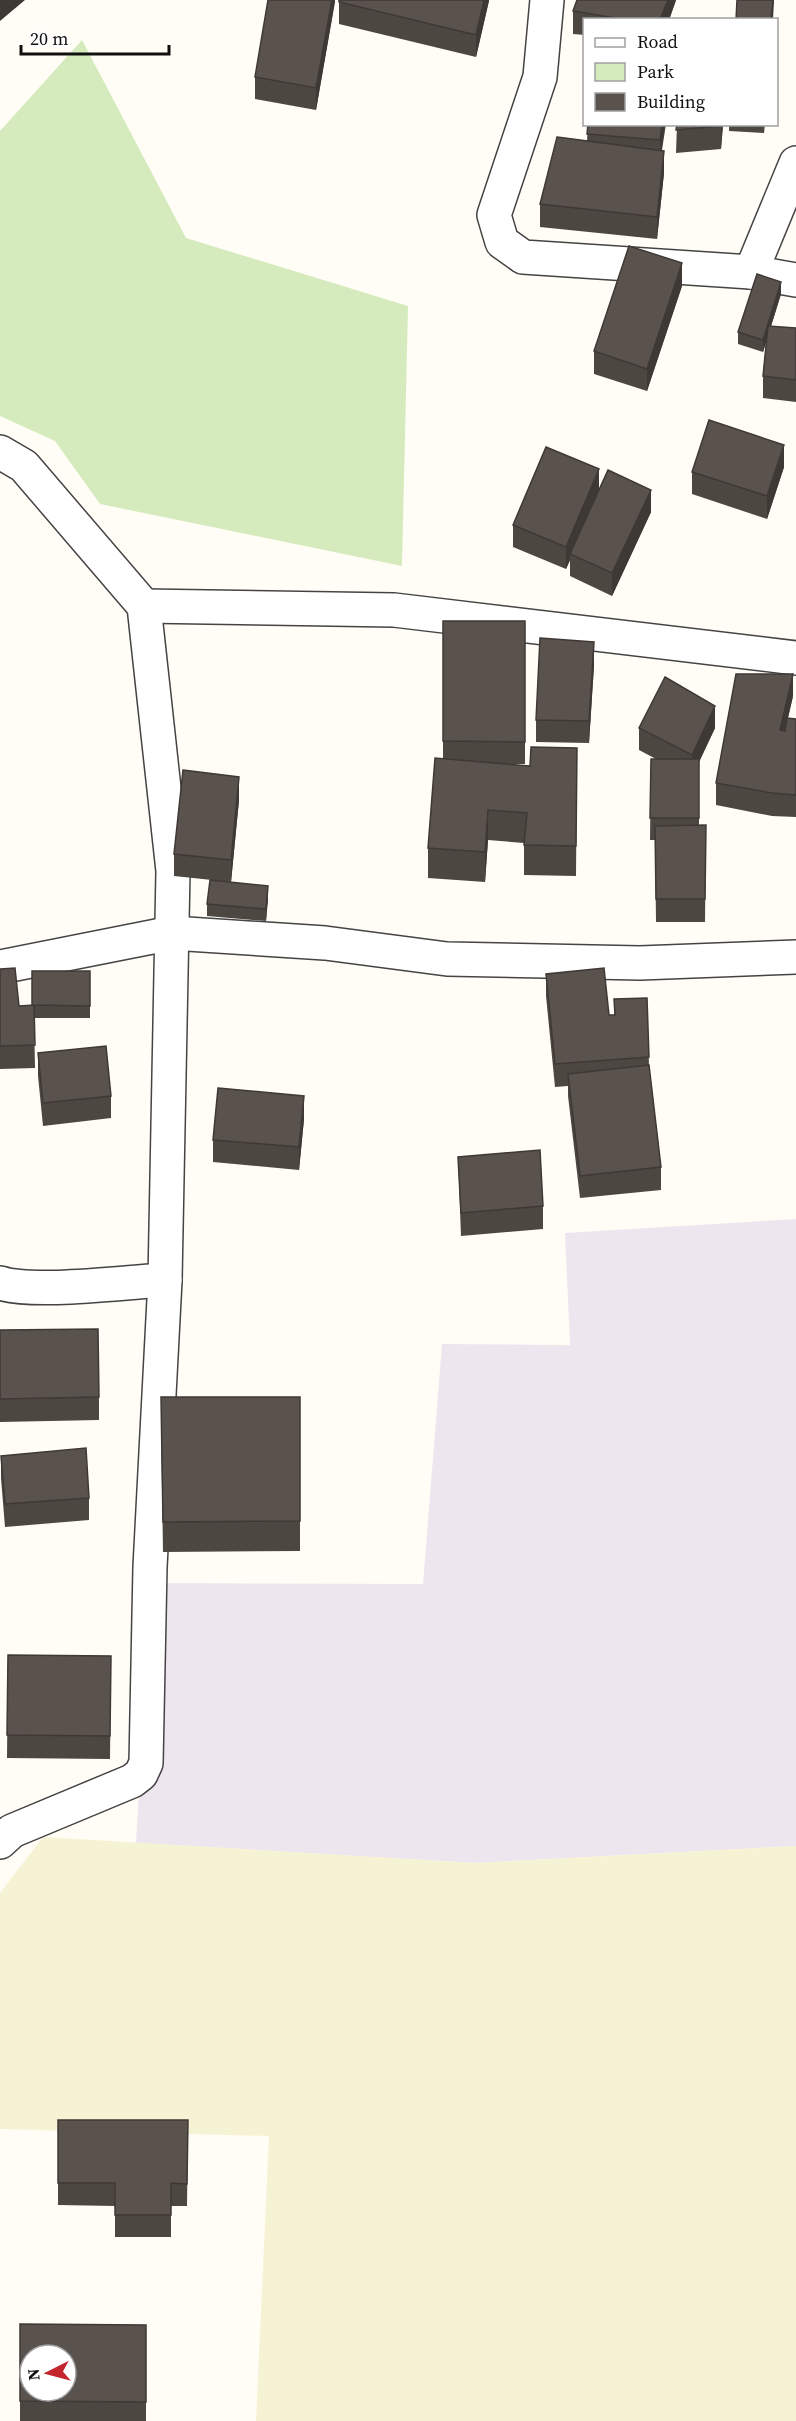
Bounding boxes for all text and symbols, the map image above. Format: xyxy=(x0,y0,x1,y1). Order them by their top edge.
scale bar xyxy=(21,18,170,56)
legend xyxy=(583,18,778,126)
text: 20 m xyxy=(30,26,68,51)
text: Road xyxy=(637,29,678,54)
text: Park xyxy=(637,59,674,84)
text: Building xyxy=(637,89,705,114)
north arrow xyxy=(18,2343,78,2403)
text: N xyxy=(21,2367,45,2382)

